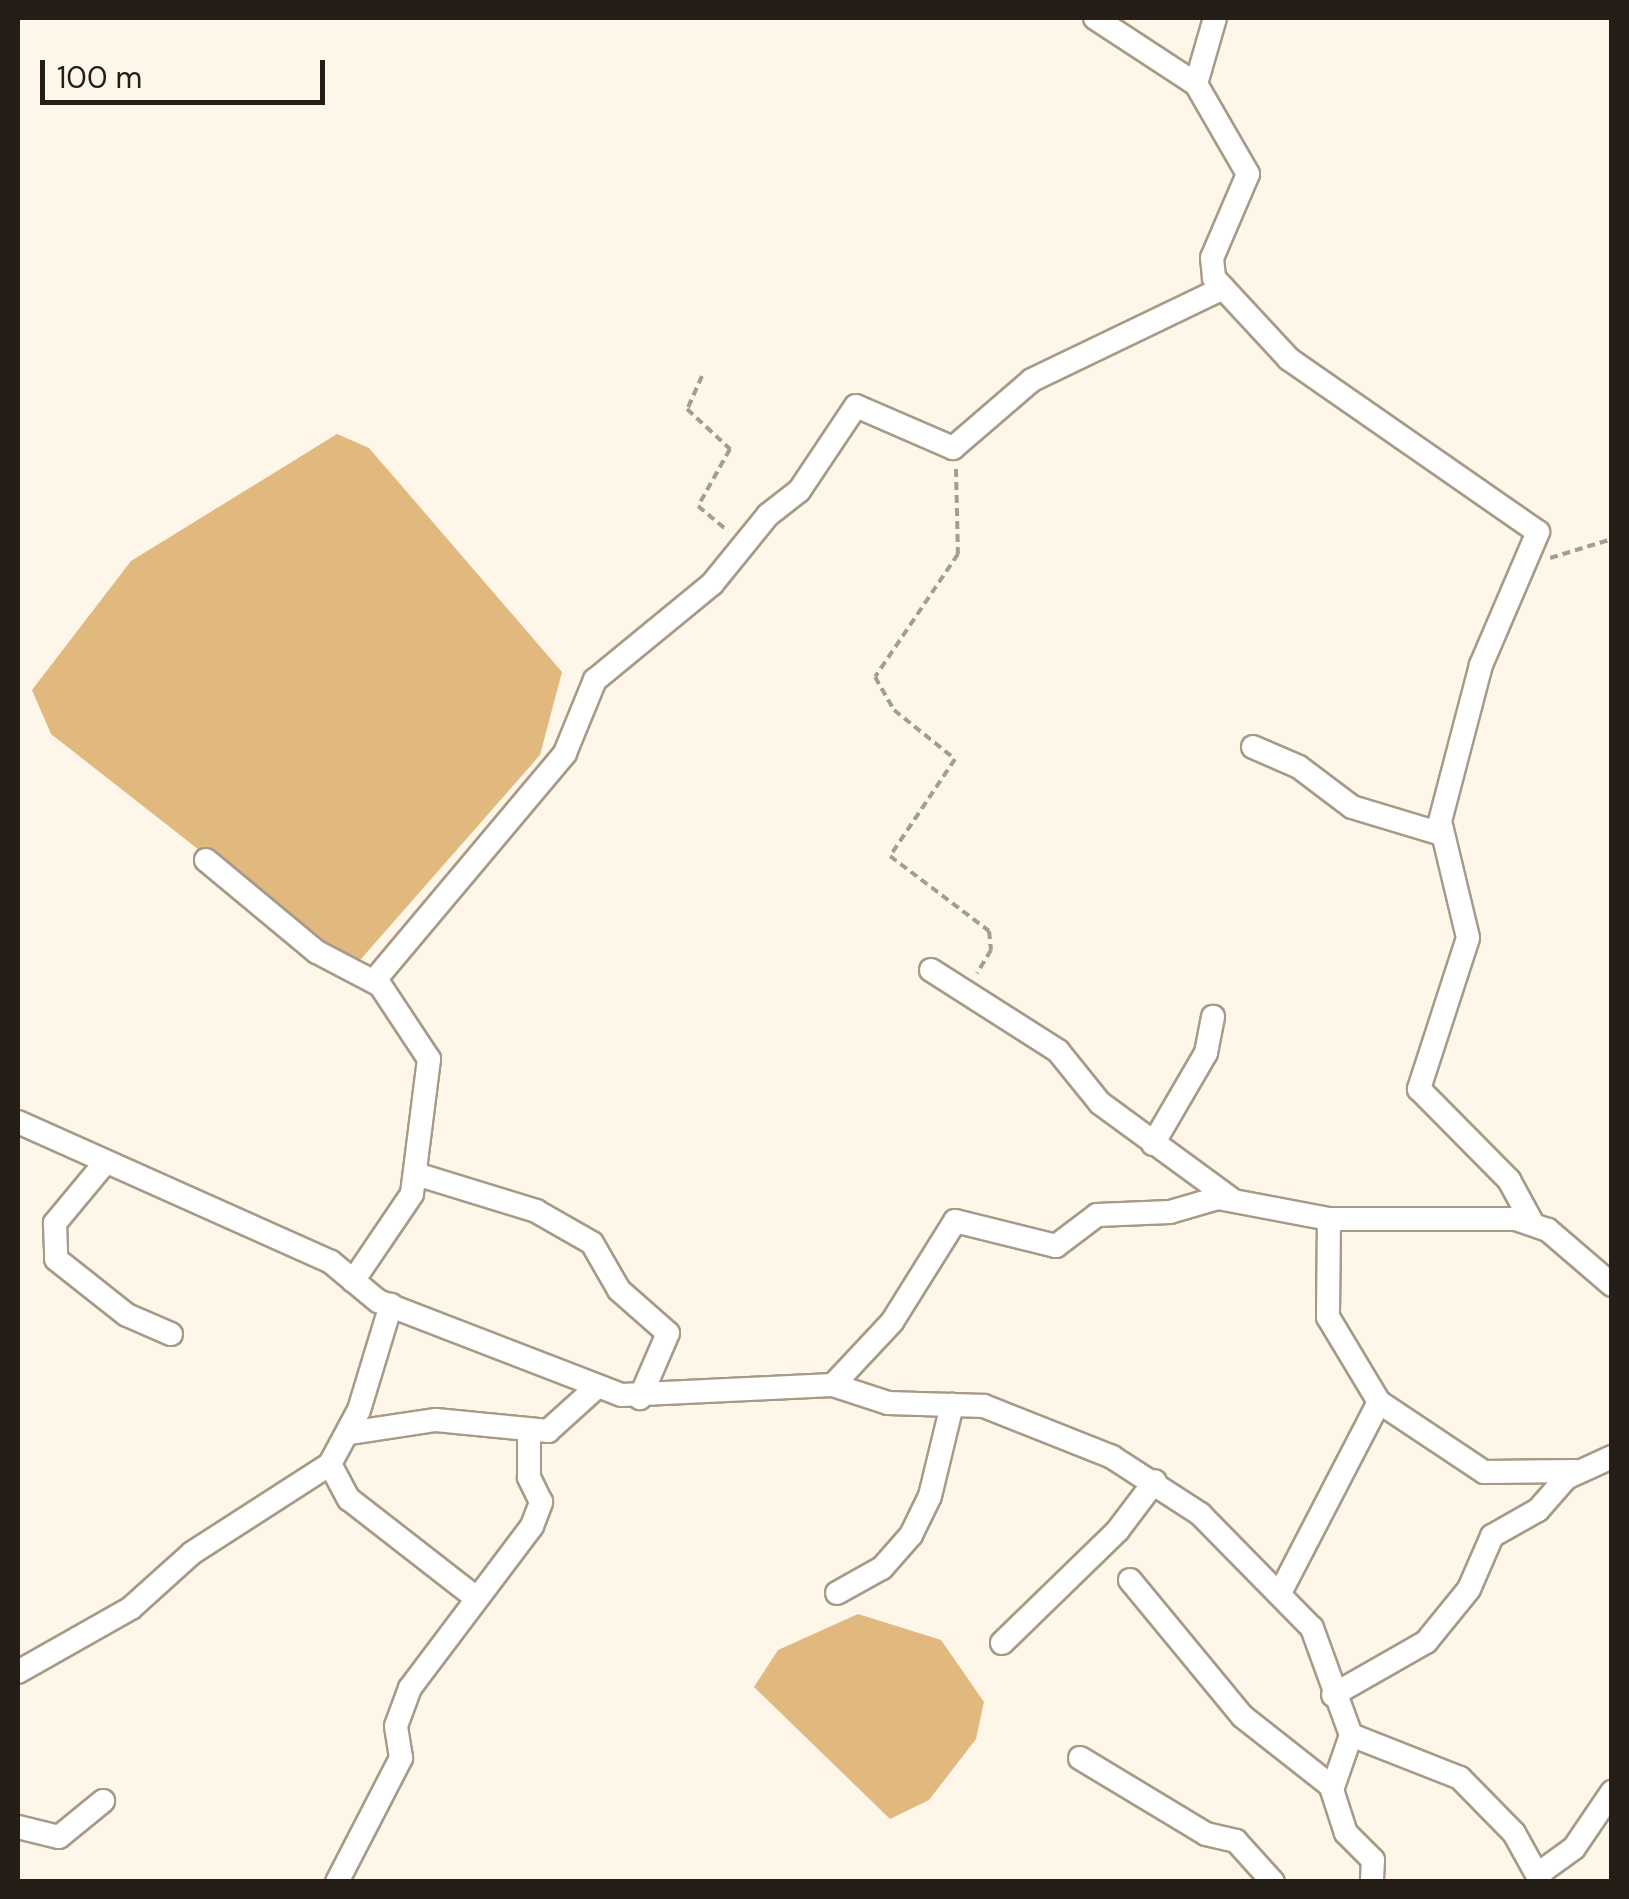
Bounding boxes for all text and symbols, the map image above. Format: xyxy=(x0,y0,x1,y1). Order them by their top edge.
scale bar xyxy=(45,40,330,102)
text: 100 m xyxy=(57,58,142,97)

